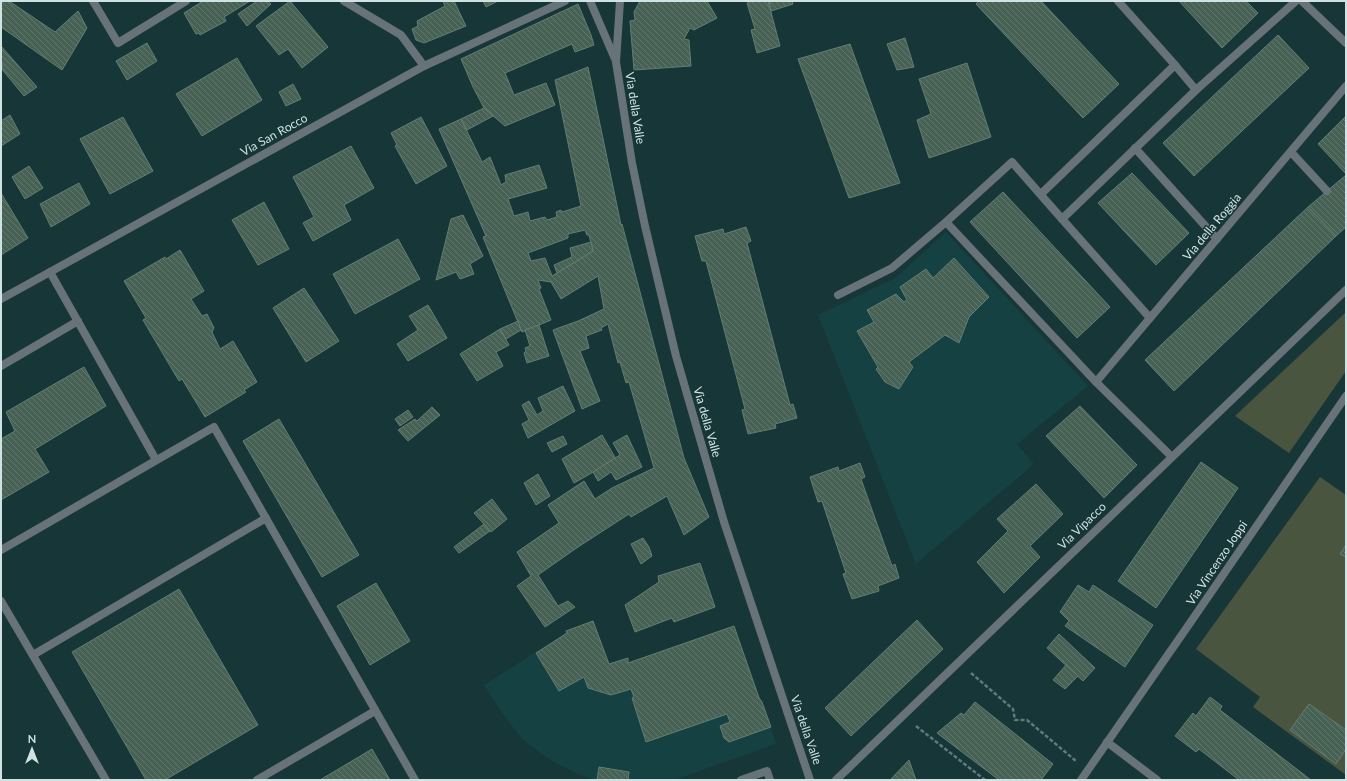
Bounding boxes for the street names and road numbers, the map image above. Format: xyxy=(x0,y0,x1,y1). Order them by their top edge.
street label: Via della Valle xyxy=(622,71,649,145)
street label: Via San Rocco xyxy=(238,110,310,159)
street label: Via della Roggia xyxy=(1179,190,1244,263)
street label: Via della Valle xyxy=(690,385,725,459)
street label: Via Vipacco xyxy=(1054,499,1109,552)
street label: Via Vincenzo Joppi xyxy=(1183,517,1250,608)
street label: Via della Valle xyxy=(788,693,825,767)

